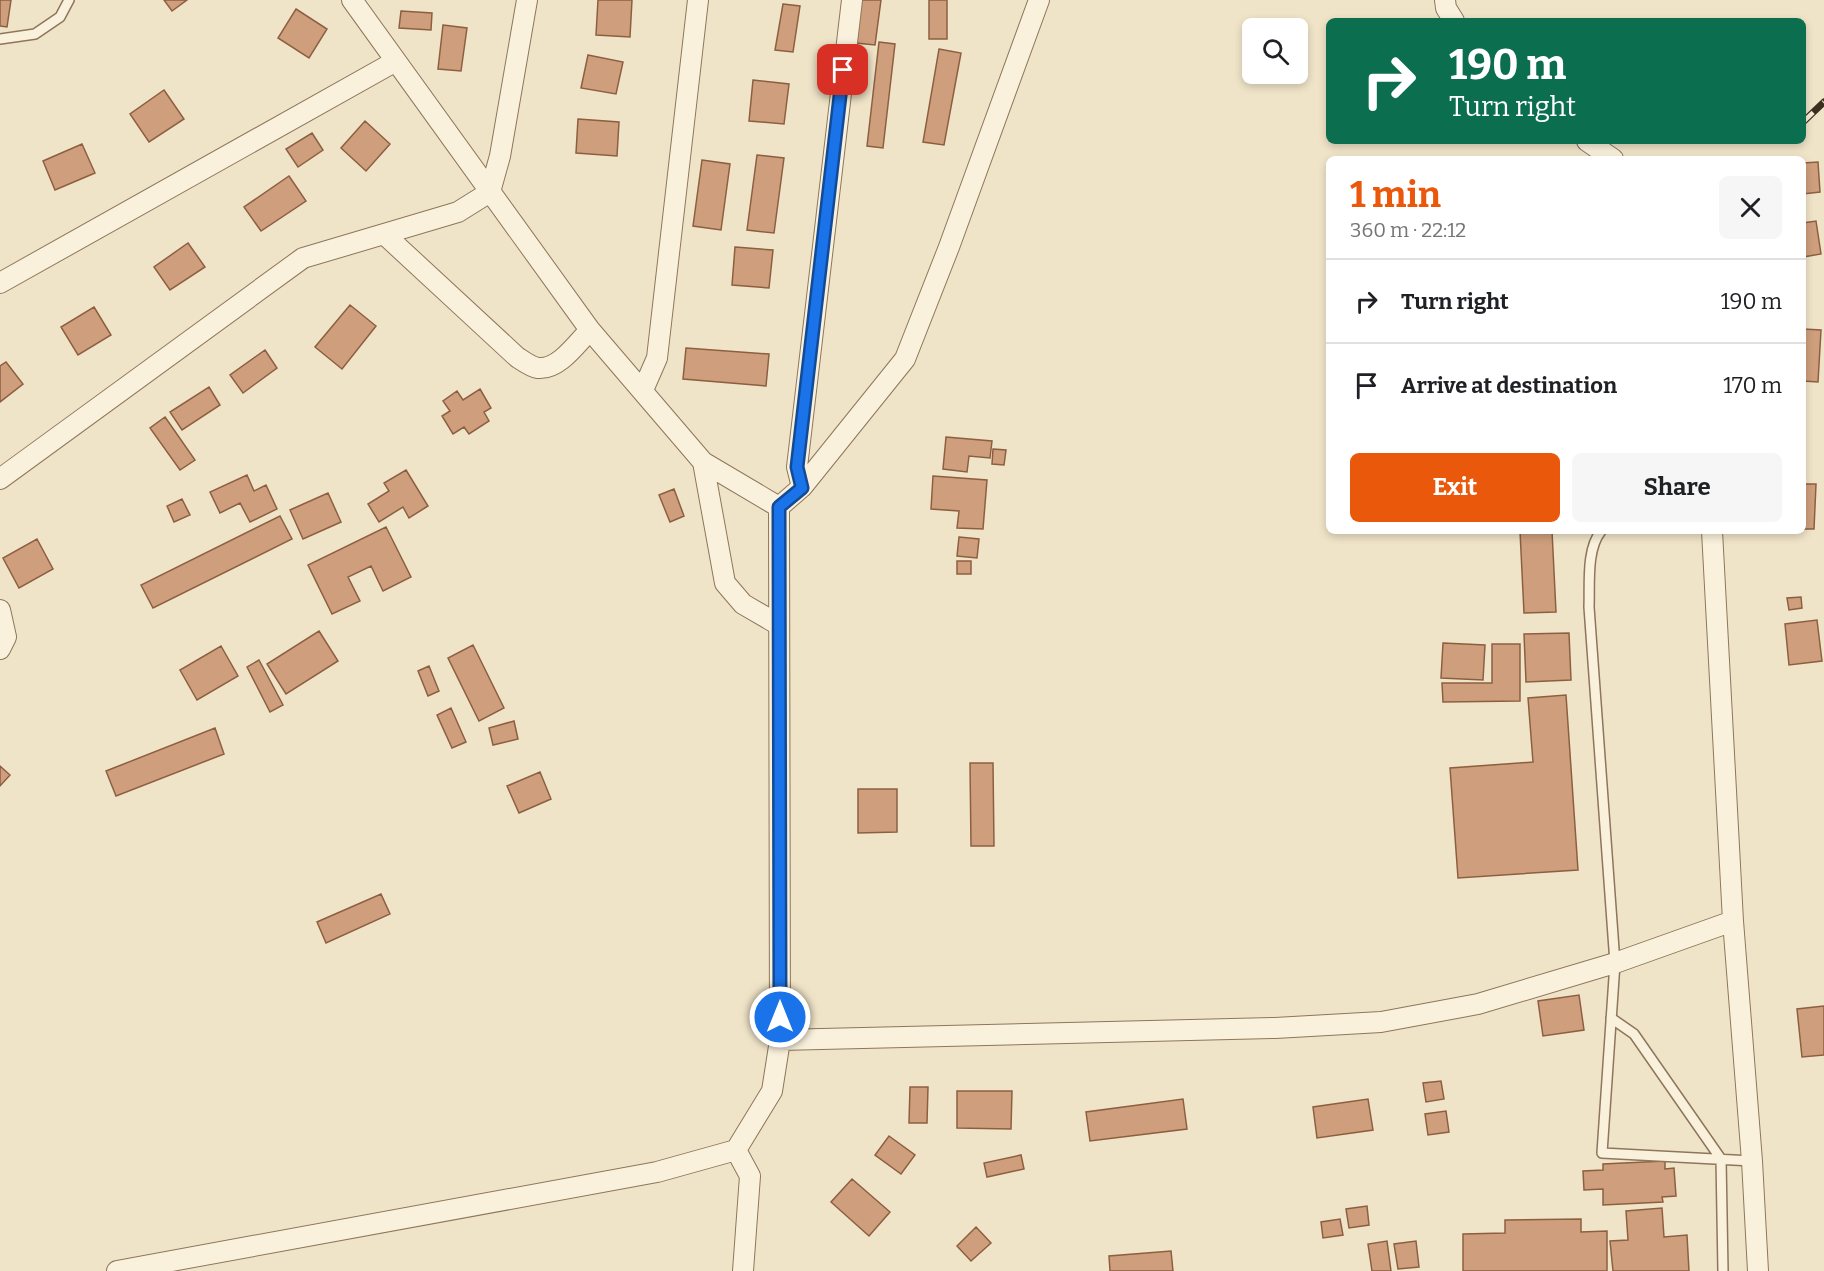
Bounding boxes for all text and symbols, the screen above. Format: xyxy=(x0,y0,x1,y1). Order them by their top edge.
map controls xyxy=(1242,18,1308,84)
button: search xyxy=(1242,18,1308,84)
text: 190 m xyxy=(1449,40,1566,90)
icon: right xyxy=(1350,42,1428,120)
pin xyxy=(817,44,868,95)
icon: arrive xyxy=(826,53,859,86)
text: Turn right xyxy=(1449,91,1576,123)
text: 1 min xyxy=(1350,173,1441,217)
button: close xyxy=(1719,176,1782,239)
text: 360 m · 22:12 xyxy=(1350,218,1466,242)
icon: right xyxy=(1350,285,1383,318)
text: Turn right xyxy=(1401,288,1509,315)
text: 190 m xyxy=(1721,288,1782,315)
icon: arrive xyxy=(1350,369,1383,402)
text: Arrive at destination xyxy=(1401,372,1617,399)
text: 170 m xyxy=(1723,372,1782,399)
button: Exit xyxy=(1350,453,1560,522)
button: Share xyxy=(1572,453,1782,522)
position arrow xyxy=(748,985,812,1049)

